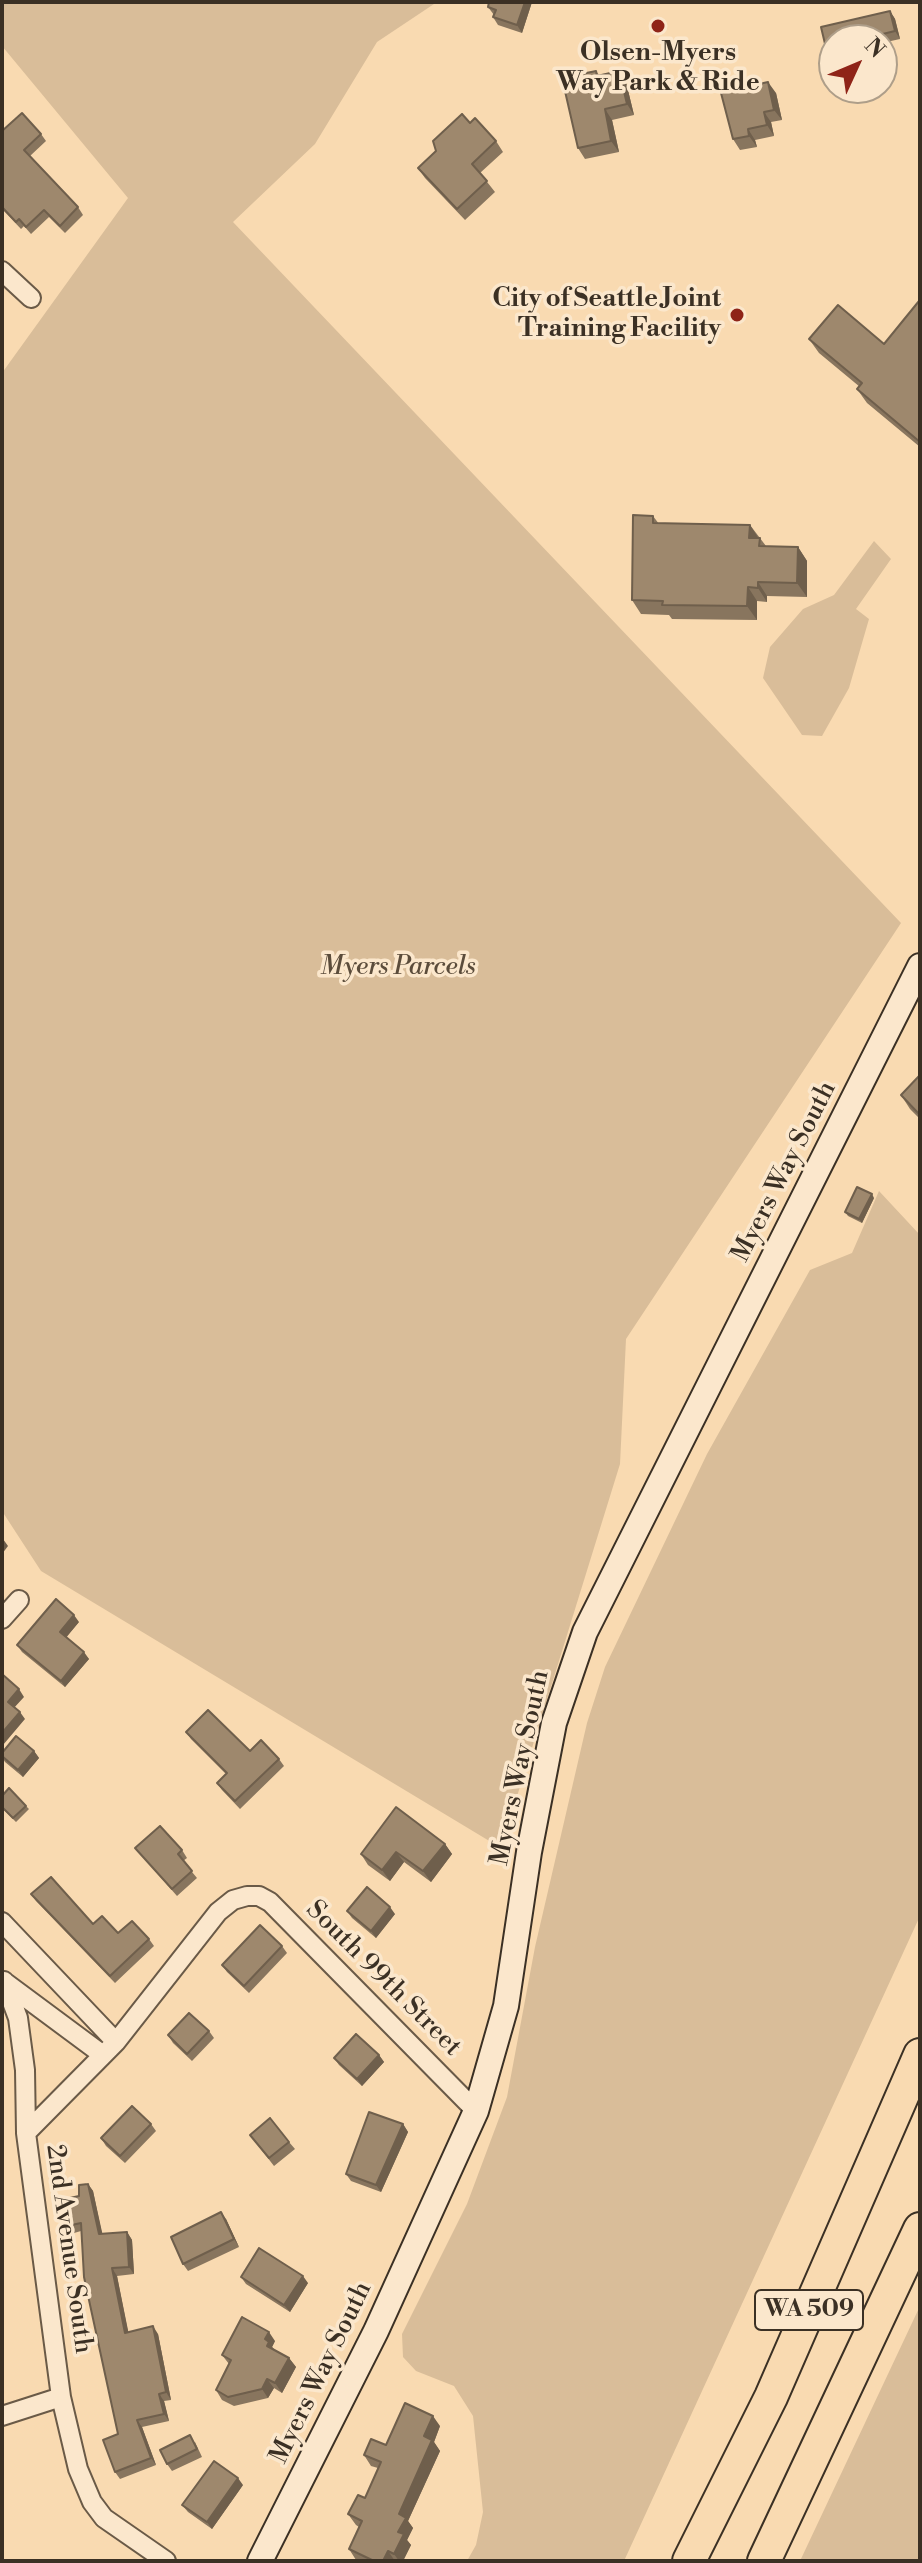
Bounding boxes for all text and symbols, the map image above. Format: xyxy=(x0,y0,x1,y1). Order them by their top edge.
marker: Olsen-Myers Way Park & Ride xyxy=(649,17,667,35)
north arrow xyxy=(818,24,898,104)
text: N xyxy=(858,33,890,64)
place label: Olsen-Myers Way Park & Ride xyxy=(556,38,760,100)
place label: City of Seattle Joint Training Facility xyxy=(492,284,721,346)
marker: City of Seattle Joint Training Facility xyxy=(728,306,746,324)
park label: Myers Parcels xyxy=(320,952,476,984)
street label: Myers Way South xyxy=(726,1076,844,1268)
street label: Myers Way South xyxy=(485,1668,557,1868)
street label: South 99th Street xyxy=(299,1895,467,2063)
street label: 2nd Avenue South xyxy=(38,2142,98,2356)
street label: Myers Way South xyxy=(264,2277,380,2469)
road number: WA 509 xyxy=(755,2290,863,2330)

